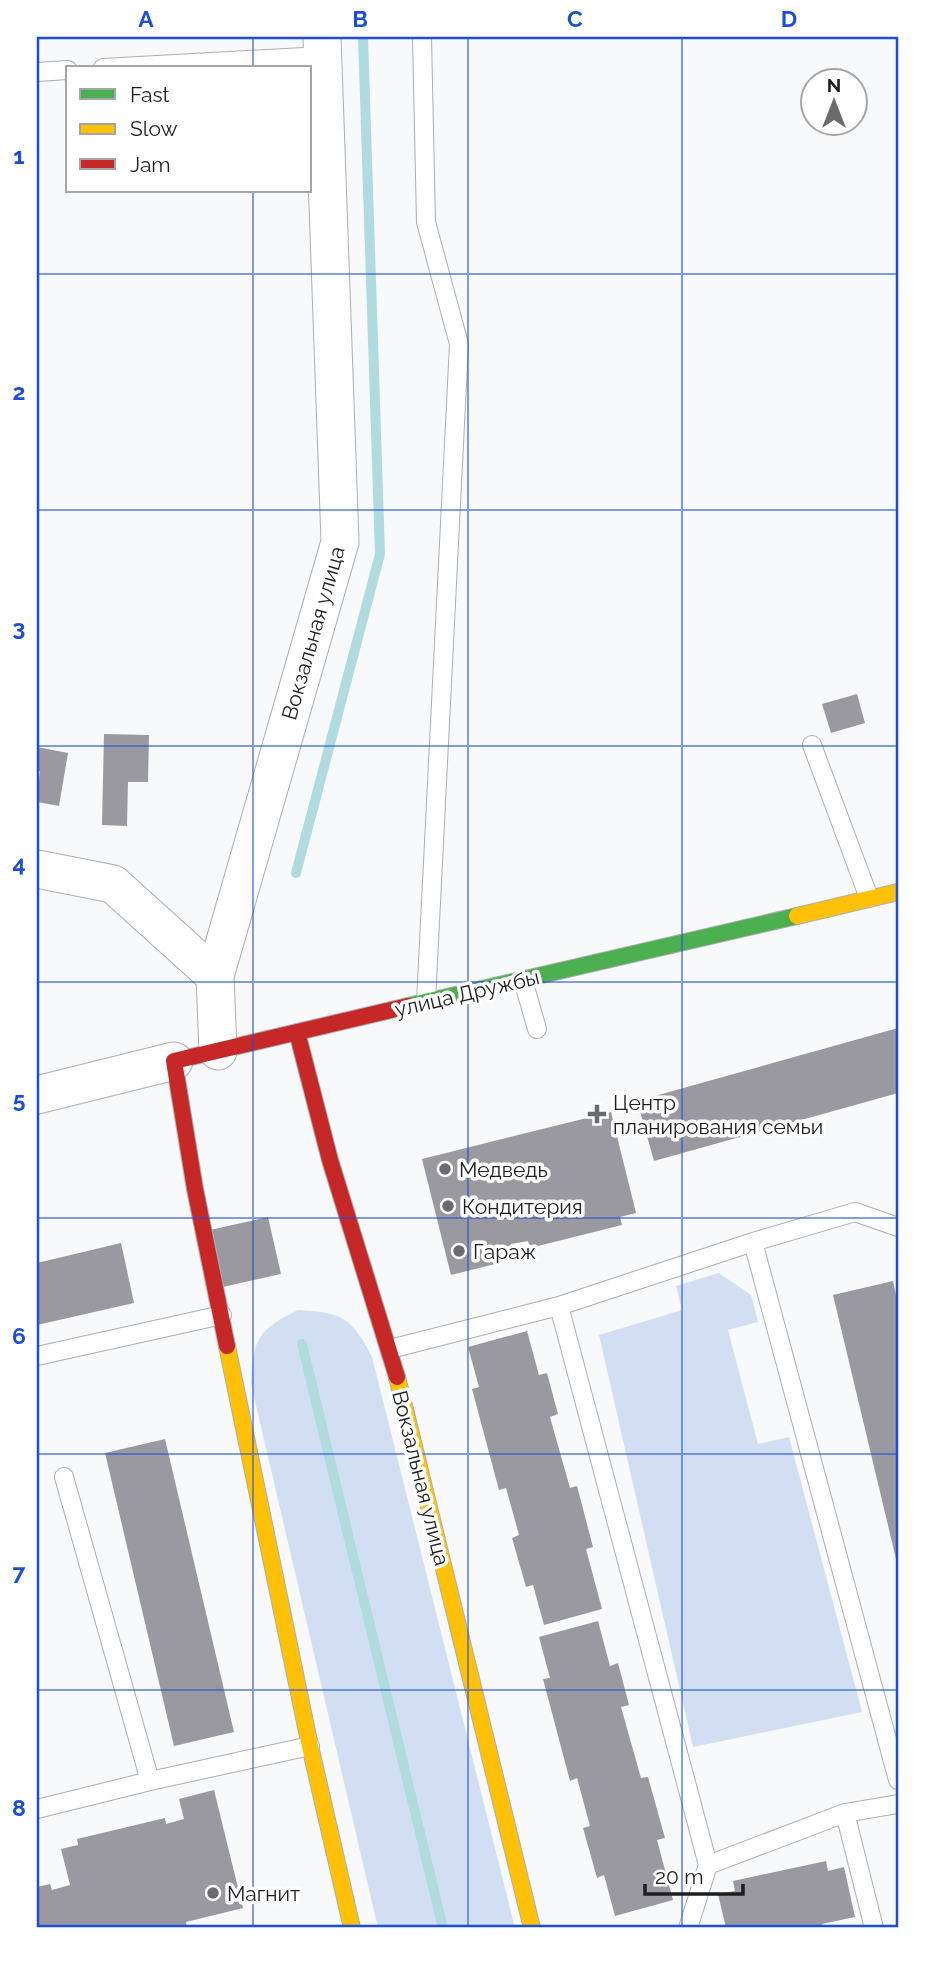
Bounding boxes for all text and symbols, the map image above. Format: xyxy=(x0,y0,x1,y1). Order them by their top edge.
text: A xyxy=(138,5,154,32)
text: B xyxy=(352,5,368,32)
text: C xyxy=(567,5,583,32)
text: D xyxy=(781,5,797,32)
legend xyxy=(66,66,312,192)
north arrow xyxy=(799,66,869,136)
text: N xyxy=(827,74,841,96)
text: Fast xyxy=(130,82,170,107)
text: Slow xyxy=(130,116,178,141)
text: 1 xyxy=(13,142,25,169)
text: Jam xyxy=(130,152,171,177)
text: 2 xyxy=(13,378,25,405)
street label: Вокзальная улица xyxy=(276,543,350,723)
text: 3 xyxy=(13,614,25,641)
text: 4 xyxy=(12,850,26,877)
street label: улица Дружбы xyxy=(392,964,542,1022)
text: 5 xyxy=(13,1086,26,1113)
place label: Центр планирования семьи xyxy=(613,1090,823,1139)
marker: Центр планирования семьи xyxy=(587,1104,607,1124)
place label: Медведь xyxy=(459,1157,548,1182)
marker: Медведь xyxy=(437,1161,453,1177)
place label: Кондитерия xyxy=(462,1194,583,1219)
marker: Кондитерия xyxy=(440,1198,456,1214)
place label: Гараж xyxy=(473,1239,536,1264)
marker: Гараж xyxy=(451,1243,467,1259)
text: 6 xyxy=(12,1322,26,1349)
street label: Вокзальная улица xyxy=(387,1388,455,1568)
text: 7 xyxy=(13,1558,26,1585)
text: 8 xyxy=(12,1794,26,1821)
scale bar xyxy=(645,1853,743,1897)
text: 20 m xyxy=(655,1864,703,1889)
place label: Магнит xyxy=(227,1881,300,1906)
marker: Магнит xyxy=(205,1885,221,1901)

